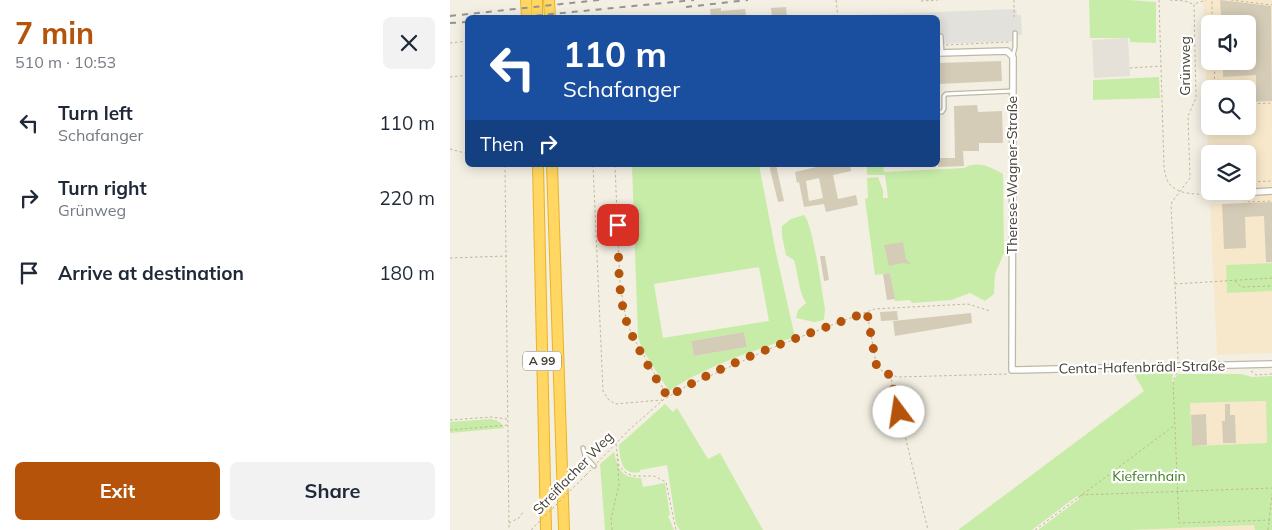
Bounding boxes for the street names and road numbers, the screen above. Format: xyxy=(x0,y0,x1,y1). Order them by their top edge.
street label: Grünweg xyxy=(1176,36,1194,96)
street label: Therese-Wagner-Straße xyxy=(1003,96,1021,254)
road number: A 99 xyxy=(523,352,561,371)
street label: Centa-Hafenbrädl-Straße xyxy=(1059,357,1225,377)
street label: Streiflacher Weg xyxy=(529,428,617,518)

